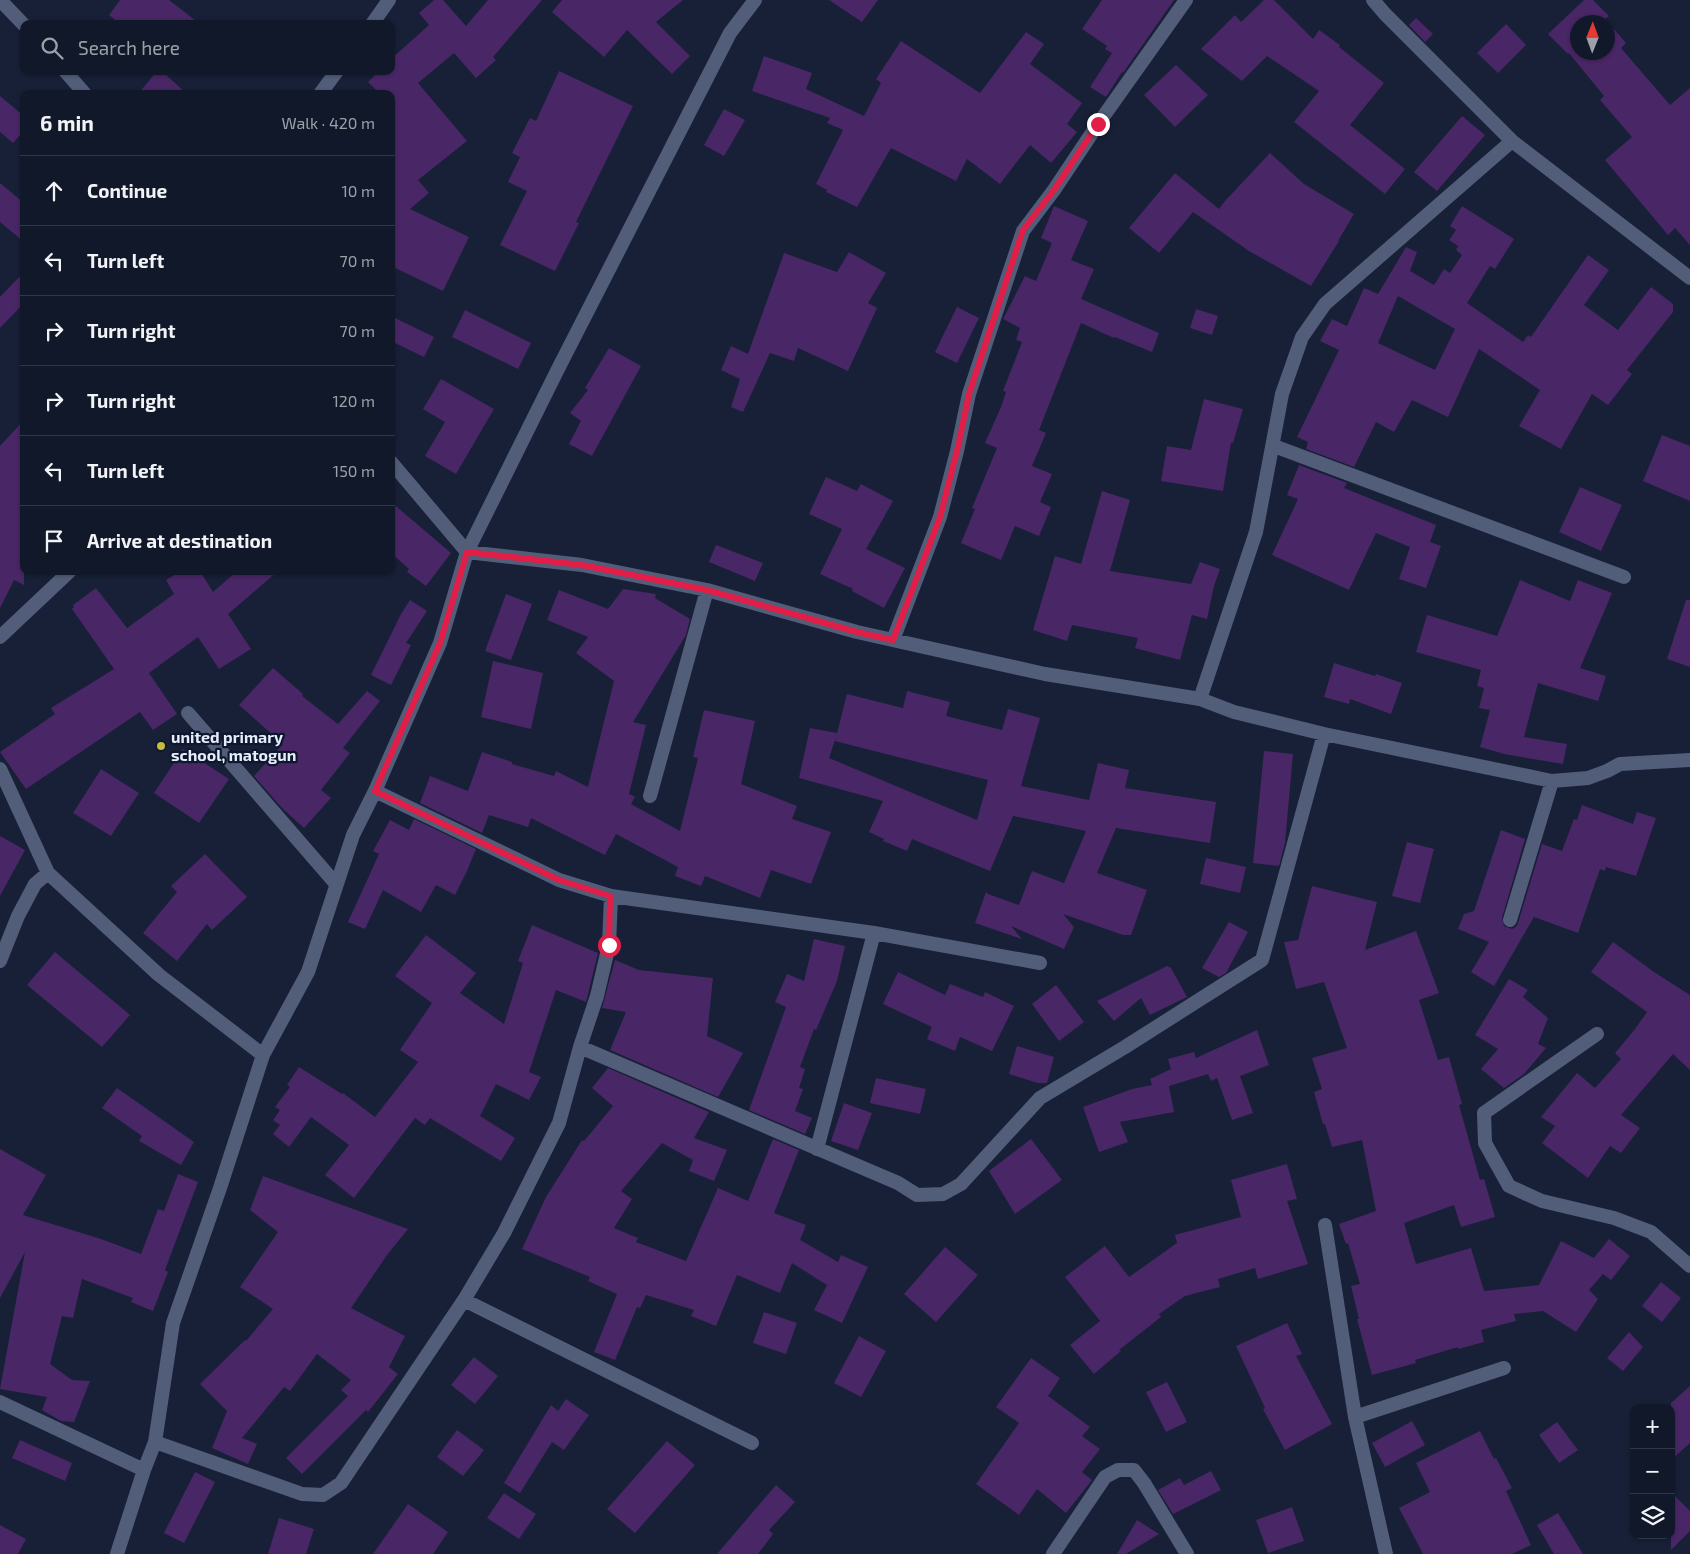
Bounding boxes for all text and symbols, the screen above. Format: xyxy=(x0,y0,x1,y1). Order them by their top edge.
north arrow xyxy=(1570,15,1615,60)
search box xyxy=(20,20,395,75)
icon: search xyxy=(38,34,66,62)
text: Search here xyxy=(78,36,180,59)
text: 6 min xyxy=(40,110,94,135)
text: Walk · 420 m xyxy=(282,113,375,132)
route end xyxy=(1087,113,1110,136)
icon: ahead xyxy=(40,177,68,205)
text: Continue xyxy=(87,179,167,202)
text: 10 m xyxy=(341,181,375,200)
icon: left xyxy=(40,247,68,275)
text: Turn left xyxy=(87,249,164,272)
text: 70 m xyxy=(340,251,375,270)
icon: right xyxy=(40,317,68,345)
text: Turn right xyxy=(87,319,175,342)
text: 70 m xyxy=(340,321,375,340)
icon: right xyxy=(40,387,68,415)
text: Turn right xyxy=(87,389,175,412)
text: 120 m xyxy=(332,391,375,410)
icon: left xyxy=(40,457,68,485)
text: Turn left xyxy=(87,459,164,482)
text: 150 m xyxy=(333,461,375,480)
icon: arrive xyxy=(40,527,68,555)
text: Arrive at destination xyxy=(87,529,272,552)
place label: united primary school, matogun xyxy=(171,727,296,764)
marker: united primary school, matogun xyxy=(155,740,167,752)
route start xyxy=(598,934,621,957)
map controls xyxy=(1630,1404,1675,1539)
button: + xyxy=(1630,1404,1675,1449)
button: − xyxy=(1630,1449,1675,1494)
button: layers xyxy=(1630,1494,1675,1539)

